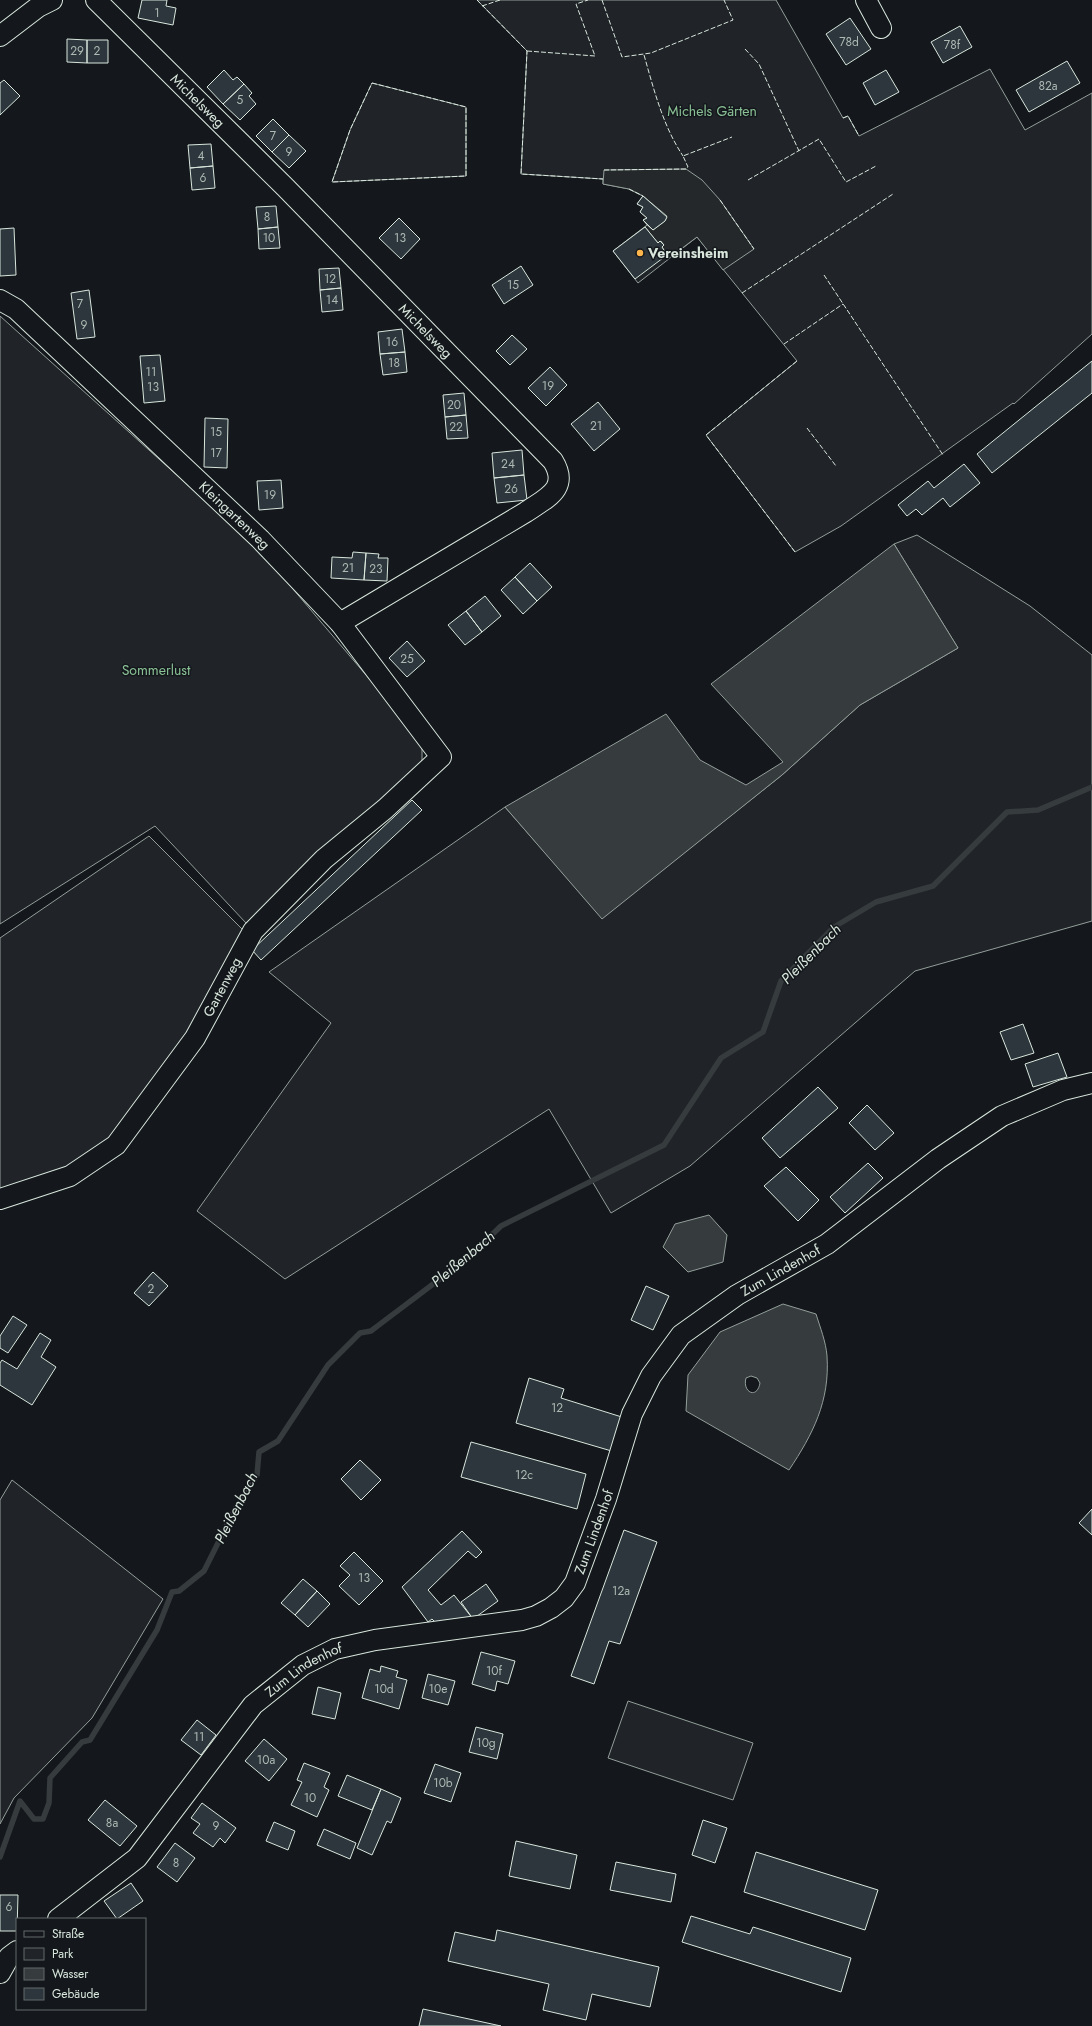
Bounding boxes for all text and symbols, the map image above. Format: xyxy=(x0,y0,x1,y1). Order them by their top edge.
house number: 1 xyxy=(154,4,160,22)
house number: 78d xyxy=(839,33,859,51)
house number: 78f xyxy=(944,36,961,54)
house number: 29 xyxy=(70,42,84,60)
house number: 2 xyxy=(94,42,101,60)
street label: Michelsweg xyxy=(166,69,229,132)
house number: 82a xyxy=(1038,77,1058,95)
house number: 5 xyxy=(237,91,244,109)
park label: Michels Gärten xyxy=(667,101,757,121)
house number: 7 xyxy=(270,127,277,145)
house number: 9 xyxy=(286,143,293,161)
house number: 4 xyxy=(198,147,205,165)
house number: 6 xyxy=(200,169,207,187)
house number: 8 xyxy=(264,208,270,226)
house number: 10 xyxy=(263,229,275,247)
house number: 13 xyxy=(394,229,406,247)
place label: Vereinsheim xyxy=(647,243,728,263)
marker: Vereinsheim xyxy=(635,248,645,258)
house number: 12 xyxy=(324,270,336,288)
house number: 15 xyxy=(507,276,519,294)
house number: 14 xyxy=(326,291,338,309)
house number: 7 xyxy=(77,295,84,313)
street label: Michelsweg xyxy=(394,299,457,363)
house number: 9 xyxy=(81,316,88,334)
house number: 16 xyxy=(386,333,398,351)
house number: 18 xyxy=(388,354,400,372)
house number: 11 xyxy=(146,363,156,381)
house number: 19 xyxy=(542,377,554,395)
house number: 13 xyxy=(147,378,159,396)
house number: 20 xyxy=(447,396,461,414)
house number: 21 xyxy=(590,417,602,435)
house number: 22 xyxy=(449,418,463,436)
house number: 15 xyxy=(210,423,222,441)
house number: 17 xyxy=(210,444,223,462)
house number: 24 xyxy=(501,455,515,473)
street label: Kleingartenweg xyxy=(195,477,275,554)
house number: 26 xyxy=(504,480,518,498)
house number: 19 xyxy=(264,486,276,504)
house number: 21 xyxy=(342,559,354,577)
house number: 23 xyxy=(369,560,383,578)
house number: 25 xyxy=(400,650,414,668)
park label: Sommerlust xyxy=(122,660,191,680)
water label: Pleißenbach xyxy=(776,919,846,989)
street label: Gartenweg xyxy=(198,954,246,1020)
water label: Pleißenbach xyxy=(426,1226,500,1292)
street label: Zum Lindenhof xyxy=(737,1239,825,1301)
house number: 2 xyxy=(148,1280,155,1298)
house number: 12 xyxy=(551,1399,563,1417)
house number: 12c xyxy=(515,1466,533,1484)
water label: Pleißenbach xyxy=(209,1469,263,1547)
street label: Zum Lindenhof xyxy=(569,1486,619,1577)
house number: 13 xyxy=(358,1569,370,1587)
house number: 12a xyxy=(612,1582,630,1600)
street label: Zum Lindenhof xyxy=(261,1638,345,1702)
house number: 10f xyxy=(486,1662,503,1680)
house number: 10d xyxy=(374,1680,394,1698)
house number: 10e xyxy=(429,1680,447,1698)
house number: 11 xyxy=(194,1728,204,1746)
house number: 10g xyxy=(476,1734,496,1752)
house number: 10a xyxy=(257,1751,275,1769)
house number: 10b xyxy=(433,1774,453,1792)
house number: 10 xyxy=(304,1789,316,1807)
house number: 8a xyxy=(106,1814,118,1832)
house number: 9 xyxy=(213,1817,220,1835)
house number: 8 xyxy=(173,1854,179,1872)
house number: 6 xyxy=(6,1898,13,1916)
legend xyxy=(16,1918,146,2010)
text: Straße xyxy=(52,1925,84,1943)
text: Park xyxy=(52,1945,74,1963)
text: Wasser xyxy=(52,1965,89,1983)
text: Gebäude xyxy=(52,1985,99,2003)

